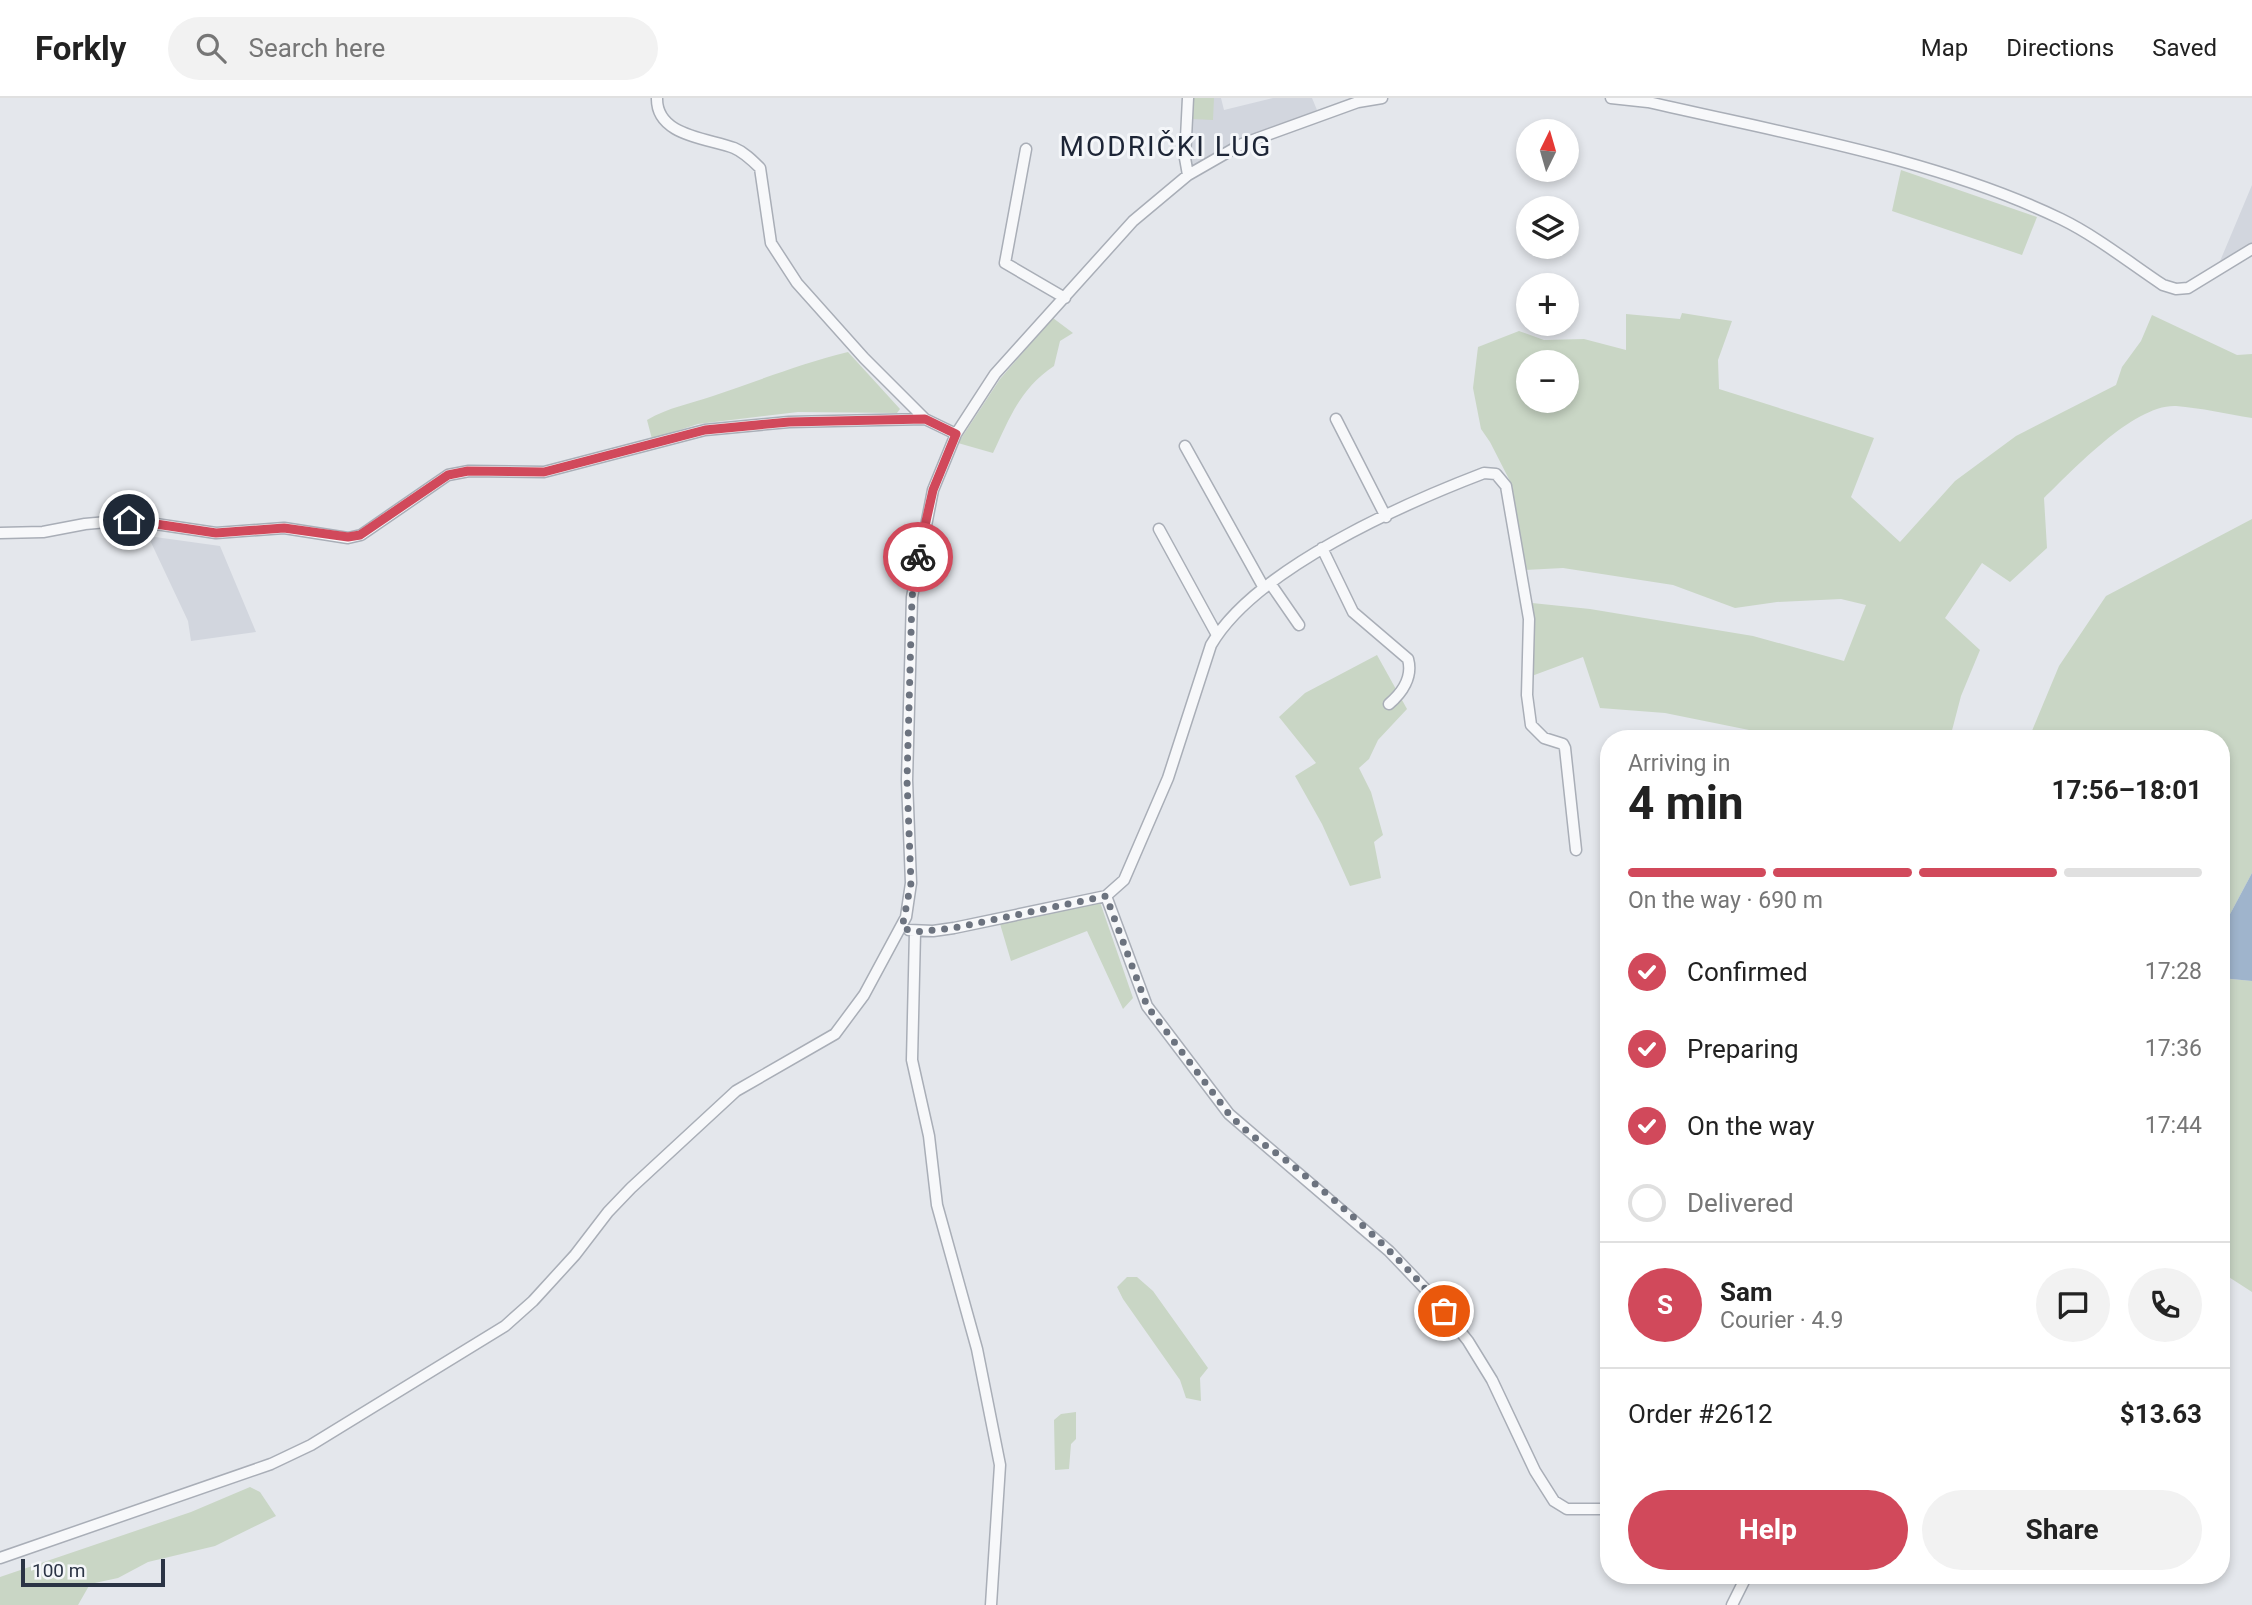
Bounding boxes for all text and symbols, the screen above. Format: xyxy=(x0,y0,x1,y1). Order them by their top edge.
search box xyxy=(168,17,658,80)
text: Forkly xyxy=(35,29,126,68)
icon: search xyxy=(192,29,230,67)
text: Search here xyxy=(248,33,385,63)
text: Map xyxy=(1921,34,1968,62)
text: Directions xyxy=(2006,34,2114,62)
text: Saved xyxy=(2152,34,2217,62)
north arrow xyxy=(1516,119,1578,182)
map controls xyxy=(1516,119,1579,413)
district label: MODRIČKI LUG xyxy=(1060,130,1272,163)
button: layers xyxy=(1516,196,1579,259)
button: + xyxy=(1516,273,1579,336)
button: − xyxy=(1516,350,1579,413)
pin xyxy=(99,490,159,550)
icon: home xyxy=(110,501,148,539)
courier xyxy=(883,522,953,592)
icon: bike xyxy=(899,538,937,576)
text: Arriving in xyxy=(1628,750,1731,777)
text: 17:56–18:01 xyxy=(2052,775,2202,805)
text: 4 min xyxy=(1628,776,1744,830)
text: On the way · 690 m xyxy=(1628,887,1823,914)
icon: check xyxy=(1628,953,1666,991)
text: Confirmed xyxy=(1687,957,1808,987)
text: 17:28 xyxy=(2145,958,2202,985)
icon: check xyxy=(1628,1030,1666,1068)
text: Preparing xyxy=(1687,1034,1799,1064)
text: 17:36 xyxy=(2145,1035,2202,1062)
icon: check xyxy=(1628,1107,1666,1145)
text: On the way xyxy=(1687,1111,1815,1141)
text: 17:44 xyxy=(2145,1112,2202,1139)
text: Delivered xyxy=(1687,1188,1794,1218)
button: chat xyxy=(2036,1268,2110,1342)
button: phone xyxy=(2128,1268,2202,1342)
text: Sam xyxy=(1720,1277,1772,1307)
pin xyxy=(1414,1281,1474,1341)
text: S xyxy=(1657,1290,1673,1320)
icon: bag xyxy=(1425,1292,1463,1330)
text: Courier · 4.9 xyxy=(1720,1307,1843,1334)
text: Order #2612 xyxy=(1628,1399,1773,1429)
text: $13.63 xyxy=(2120,1399,2202,1429)
button: Help xyxy=(1628,1490,1908,1570)
button: Share xyxy=(1922,1490,2202,1570)
scale bar xyxy=(21,1556,164,1588)
text: 100 m xyxy=(32,1559,85,1582)

